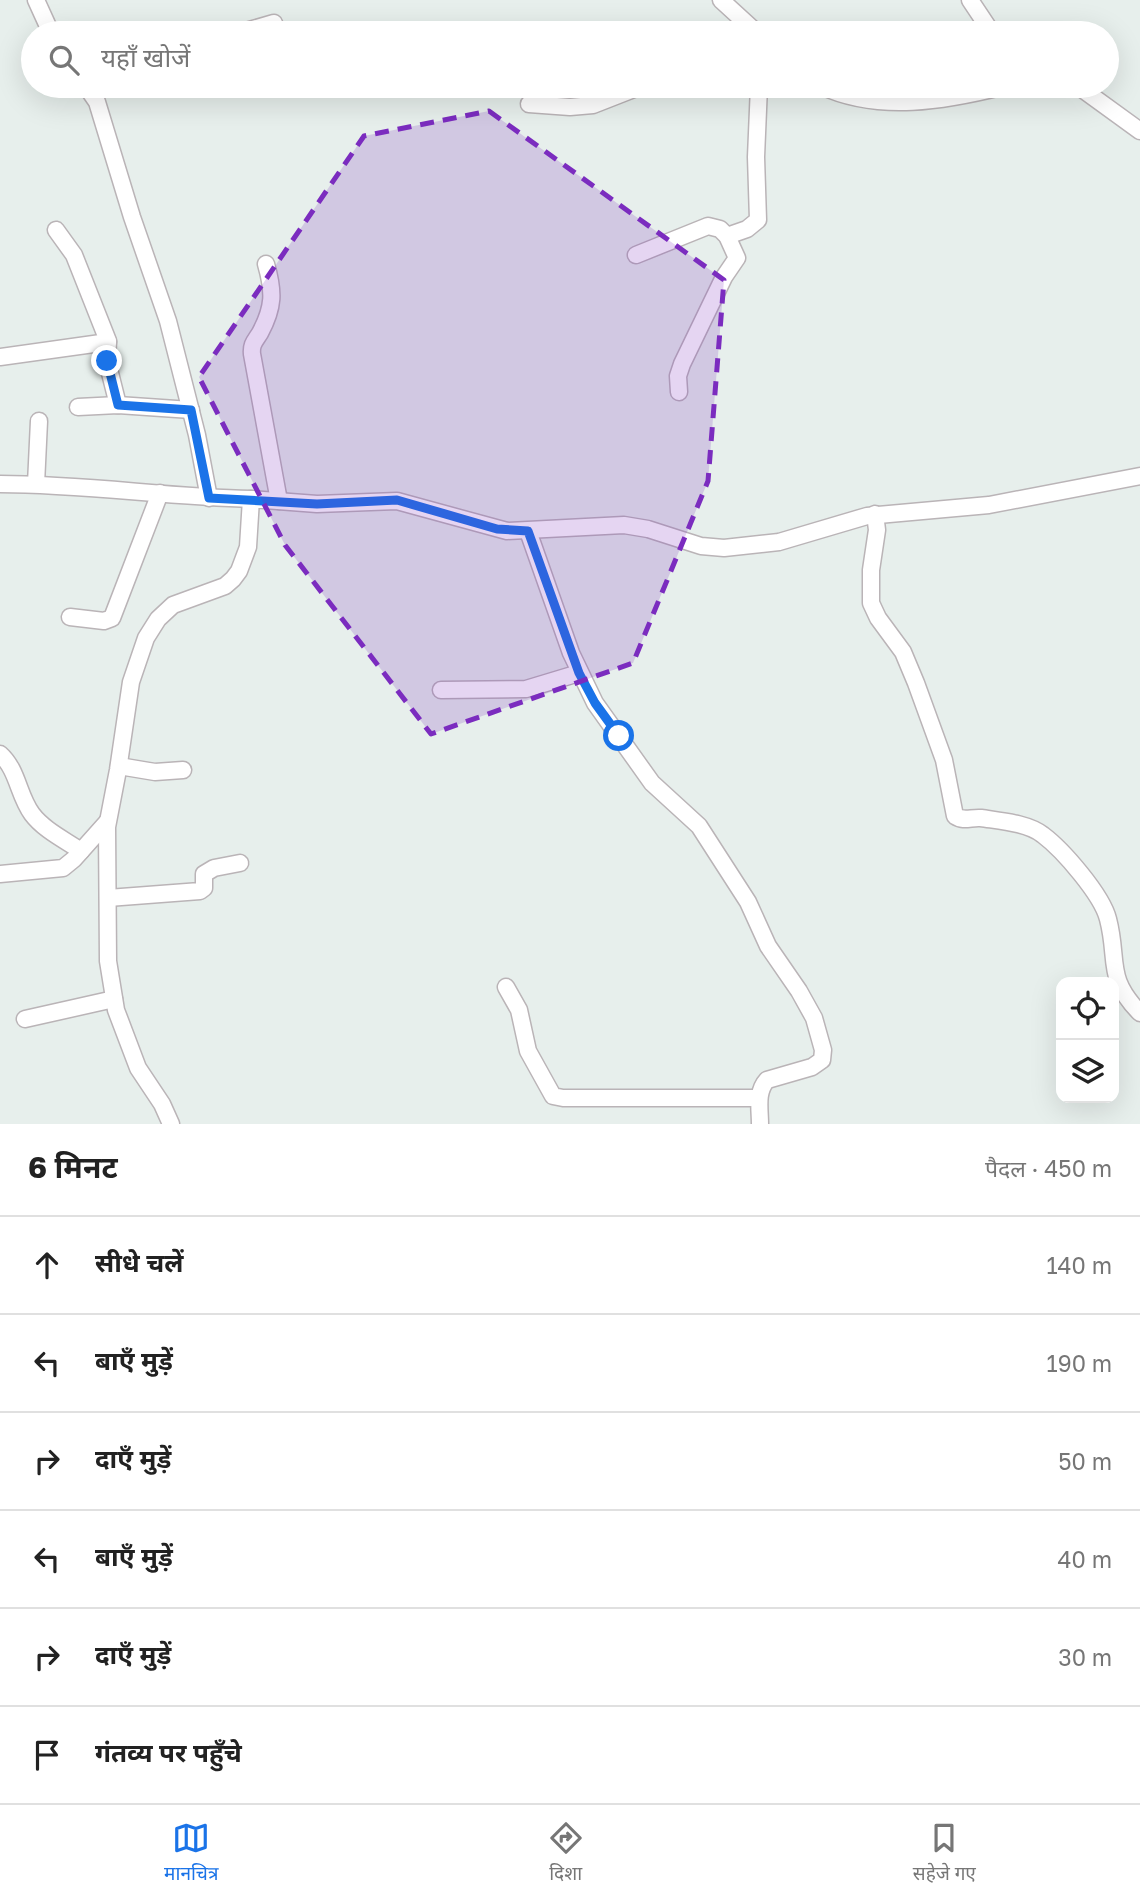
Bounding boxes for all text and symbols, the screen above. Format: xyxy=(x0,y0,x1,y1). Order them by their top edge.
search box xyxy=(21,21,1119,98)
icon: search xyxy=(45,41,83,79)
text: यहाँ खोजें xyxy=(101,42,190,73)
route end xyxy=(91,345,122,376)
route start xyxy=(603,720,634,751)
map controls xyxy=(1056,977,1119,1103)
button: locate xyxy=(1056,977,1119,1040)
button: layers xyxy=(1056,1040,1119,1103)
text: 6 मिनट xyxy=(28,1149,118,1185)
text: पैदल · 450 m xyxy=(985,1154,1112,1182)
icon: ahead xyxy=(28,1246,66,1284)
text: सीधे चलें xyxy=(95,1247,183,1278)
text: 140 m xyxy=(1046,1251,1112,1279)
icon: left xyxy=(28,1344,66,1382)
text: बाएँ मुड़ें xyxy=(95,1345,173,1376)
text: 190 m xyxy=(1047,1349,1112,1377)
icon: right xyxy=(28,1442,66,1480)
text: दाएँ मुड़ें xyxy=(95,1443,171,1474)
text: 50 m xyxy=(1058,1447,1112,1475)
icon: left xyxy=(28,1540,66,1578)
text: बाएँ मुड़ें xyxy=(95,1541,173,1572)
text: 40 m xyxy=(1058,1545,1112,1573)
icon: right xyxy=(28,1638,66,1676)
text: दाएँ मुड़ें xyxy=(95,1639,171,1670)
text: 30 m xyxy=(1058,1643,1112,1671)
icon: arrive xyxy=(28,1736,66,1774)
text: गंतव्य पर पहुँचे xyxy=(95,1737,242,1768)
tab: मानचित्र xyxy=(164,1819,218,1888)
tab: दिशा xyxy=(547,1819,585,1888)
tab: सहेजे गए xyxy=(913,1819,976,1888)

